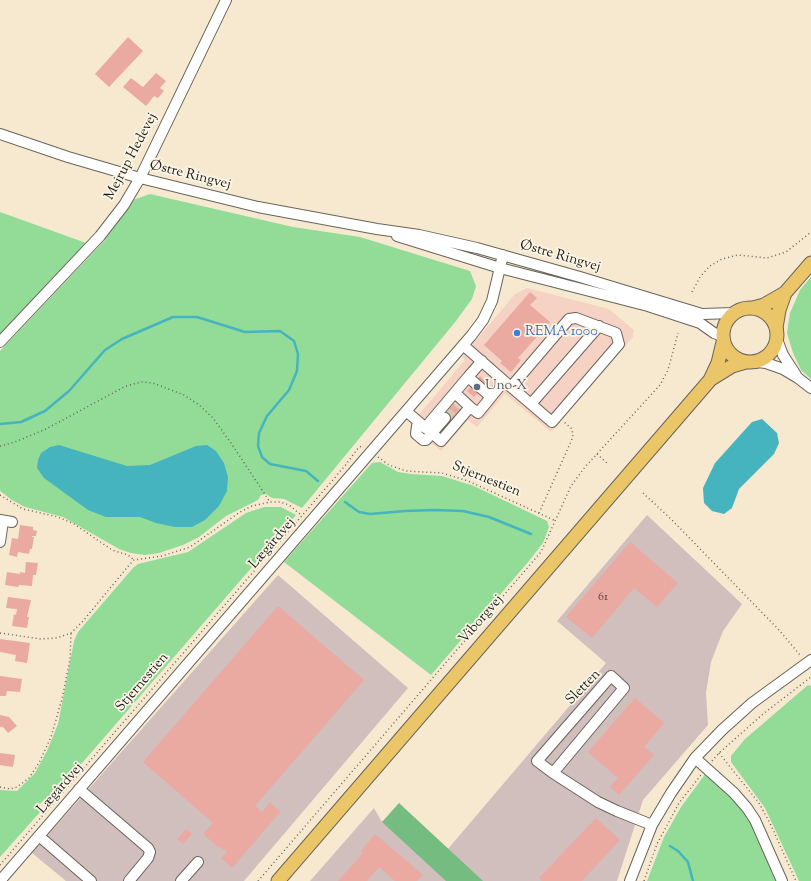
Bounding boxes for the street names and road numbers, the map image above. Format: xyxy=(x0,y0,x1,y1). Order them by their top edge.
street label: Mejrup Hedevej xyxy=(102,111,162,203)
street label: Østre Ringvej xyxy=(148,158,232,194)
street label: Østre Ringvej xyxy=(518,237,602,277)
street label: Stjernestien xyxy=(449,459,523,501)
street label: Lægårdvej xyxy=(246,515,300,573)
street label: Viborgvej xyxy=(456,592,508,648)
street label: Stjernestien xyxy=(113,650,173,716)
street label: Sletten xyxy=(563,667,605,709)
street label: Lægårdvej xyxy=(34,760,88,818)

